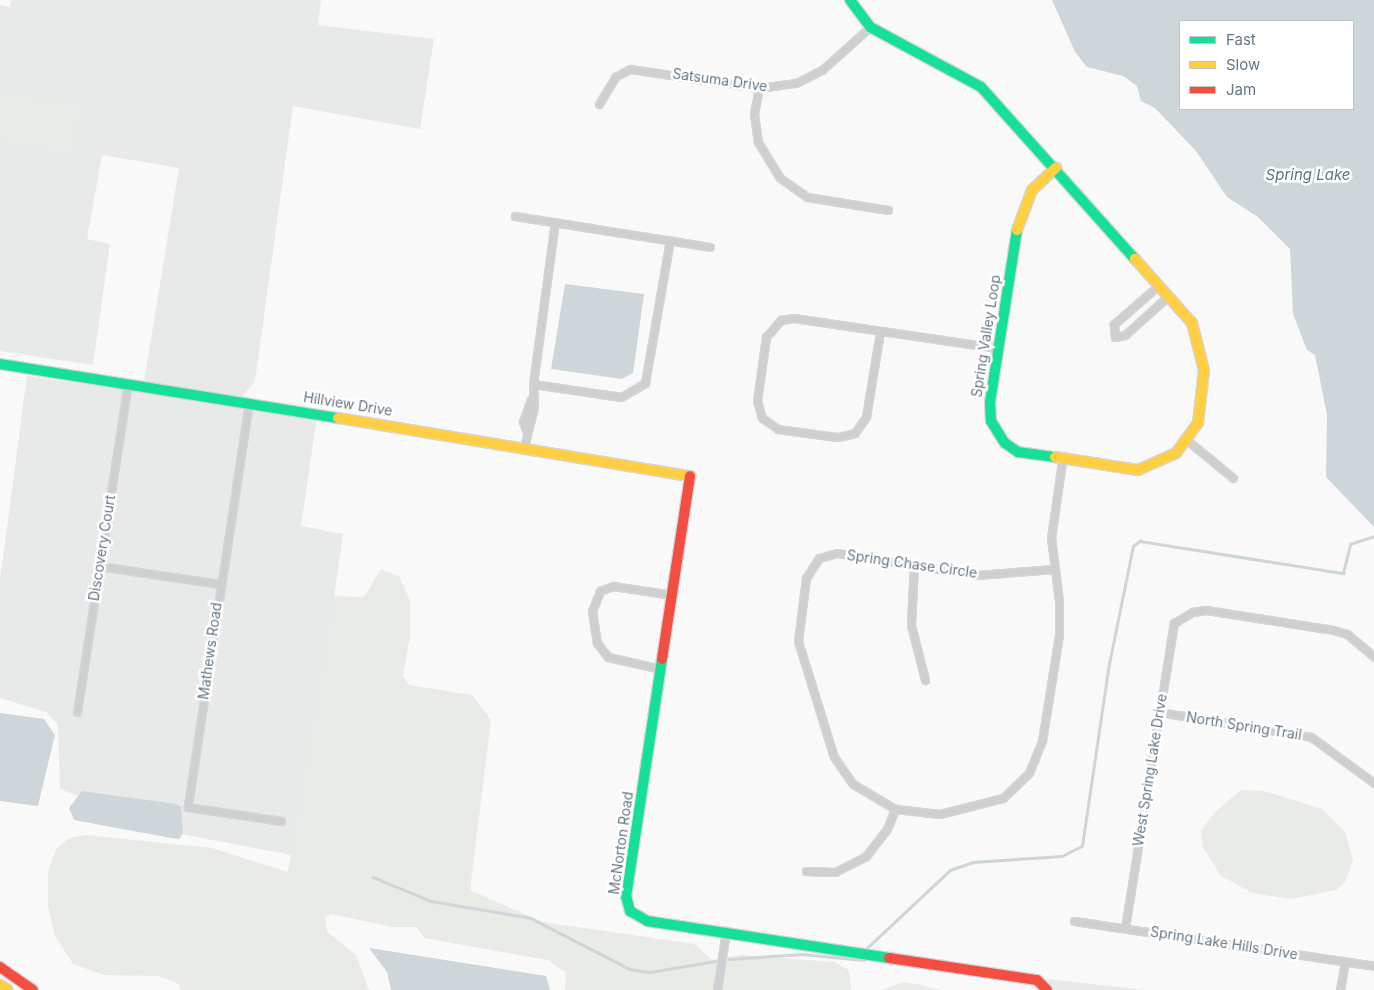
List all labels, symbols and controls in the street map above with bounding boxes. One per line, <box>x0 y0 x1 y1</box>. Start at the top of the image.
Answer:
legend <box>1179 20 1354 110</box>
text: Fast <box>1226 30 1256 49</box>
text: Slow <box>1226 55 1260 74</box>
street label: Satsuma Drive <box>671 65 769 95</box>
text: Jam <box>1226 80 1256 99</box>
water label: Spring Lake <box>1266 166 1350 184</box>
street label: Spring Valley Loop <box>968 274 1004 398</box>
street label: Hillview Drive <box>302 389 394 419</box>
street label: Discovery Court <box>85 494 119 602</box>
street label: Spring Chase Circle <box>846 547 978 581</box>
street label: Mathews Road <box>195 601 225 701</box>
street label: West Spring Lake Drive <box>1130 692 1170 848</box>
street label: North Spring Trail <box>1185 709 1303 743</box>
street label: McNorton Road <box>605 790 637 896</box>
street label: Spring Lake Hills Drive <box>1149 923 1299 963</box>

